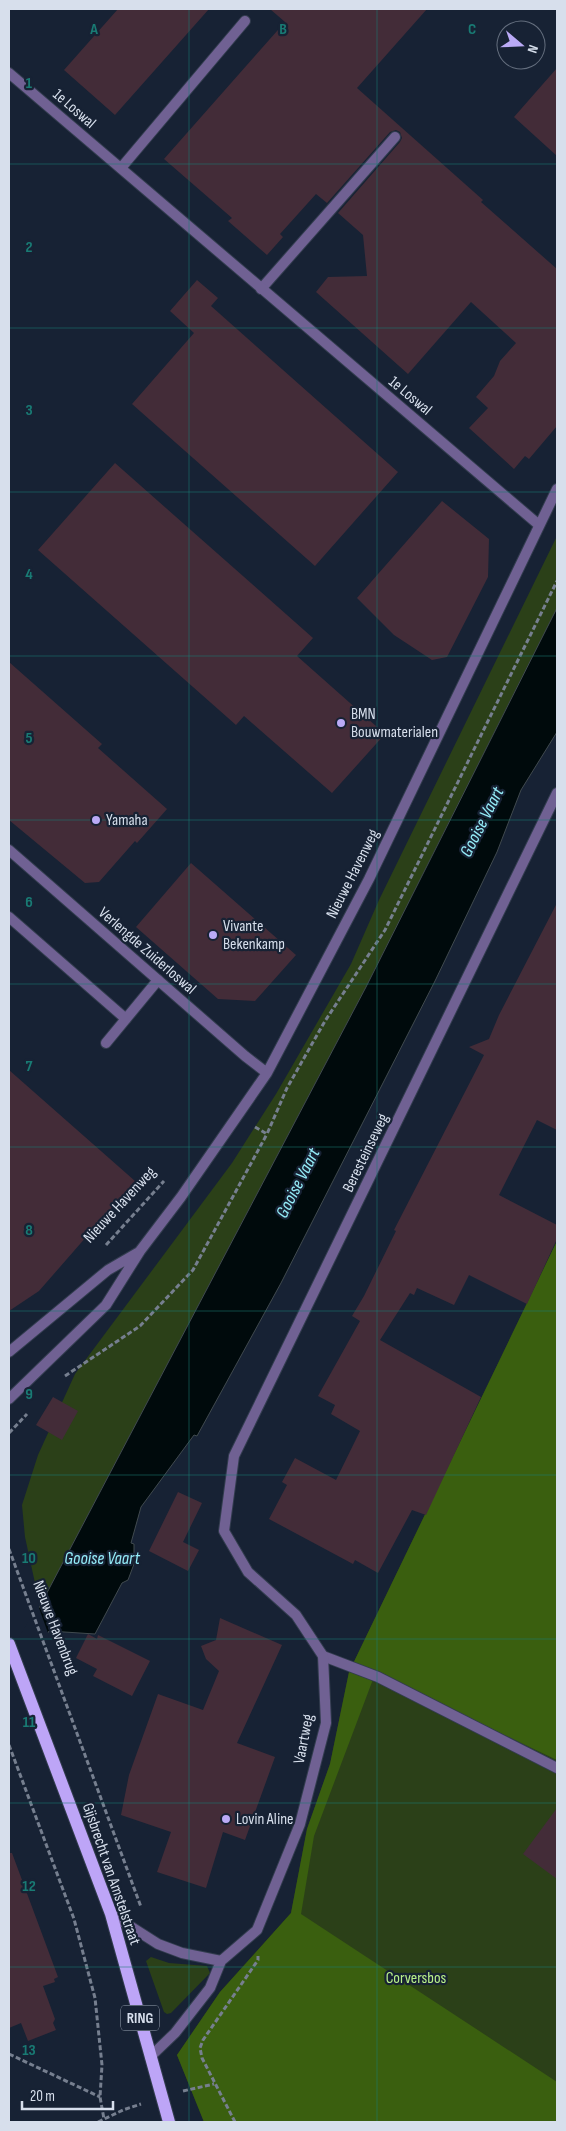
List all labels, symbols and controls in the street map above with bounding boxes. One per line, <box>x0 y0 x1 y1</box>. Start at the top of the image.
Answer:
text: A <box>89 20 98 39</box>
text: B <box>279 20 287 39</box>
text: C <box>468 20 476 39</box>
north arrow <box>496 20 546 70</box>
text: N <box>524 43 542 55</box>
text: 1 <box>26 74 33 93</box>
street label: 1e Loswal <box>49 85 99 133</box>
text: 2 <box>25 238 33 257</box>
street label: 1e Loswal <box>385 372 436 420</box>
text: 3 <box>25 401 33 420</box>
text: 4 <box>25 565 33 584</box>
place label: BMN Bouwmaterialen <box>351 705 438 742</box>
marker: BMN Bouwmaterialen <box>335 717 347 729</box>
text: 5 <box>25 729 33 748</box>
water label: Gooise Vaart <box>455 783 509 860</box>
place label: Yamaha <box>106 811 148 830</box>
marker: Yamaha <box>90 814 102 826</box>
street label: Nieuwe Havenweg <box>322 826 384 922</box>
text: 6 <box>25 893 33 912</box>
street label: Verlengde Zuiderloswal <box>94 903 200 999</box>
place label: Vivante Bekenkamp <box>223 917 285 954</box>
marker: Vivante Bekenkamp <box>207 929 219 941</box>
text: 7 <box>26 1057 33 1076</box>
street label: Beresteinseweg <box>339 1111 393 1195</box>
water label: Gooise Vaart <box>271 1144 325 1221</box>
street label: Nieuwe Havenweg <box>80 1163 160 1247</box>
text: 8 <box>25 1221 33 1240</box>
text: 9 <box>25 1385 33 1404</box>
water label: Gooise Vaart <box>64 1548 140 1569</box>
text: 10 <box>22 1549 36 1568</box>
street label: Nieuwe Havenbrug <box>28 1578 82 1678</box>
street label: Vaartweg <box>290 1712 318 1766</box>
text: 11 <box>23 1713 36 1732</box>
street label: Gijsbrecht van Amstelstraat <box>78 1801 144 1948</box>
place label: Lovin Aline <box>236 1810 293 1829</box>
marker: Lovin Aline <box>220 1813 232 1825</box>
text: 12 <box>22 1877 36 1896</box>
park label: Corversbos <box>386 1969 447 1988</box>
road number: RING <box>121 2006 159 2030</box>
text: 13 <box>22 2041 36 2060</box>
scale bar <box>22 2078 114 2110</box>
text: 20 m <box>30 2087 55 2106</box>

